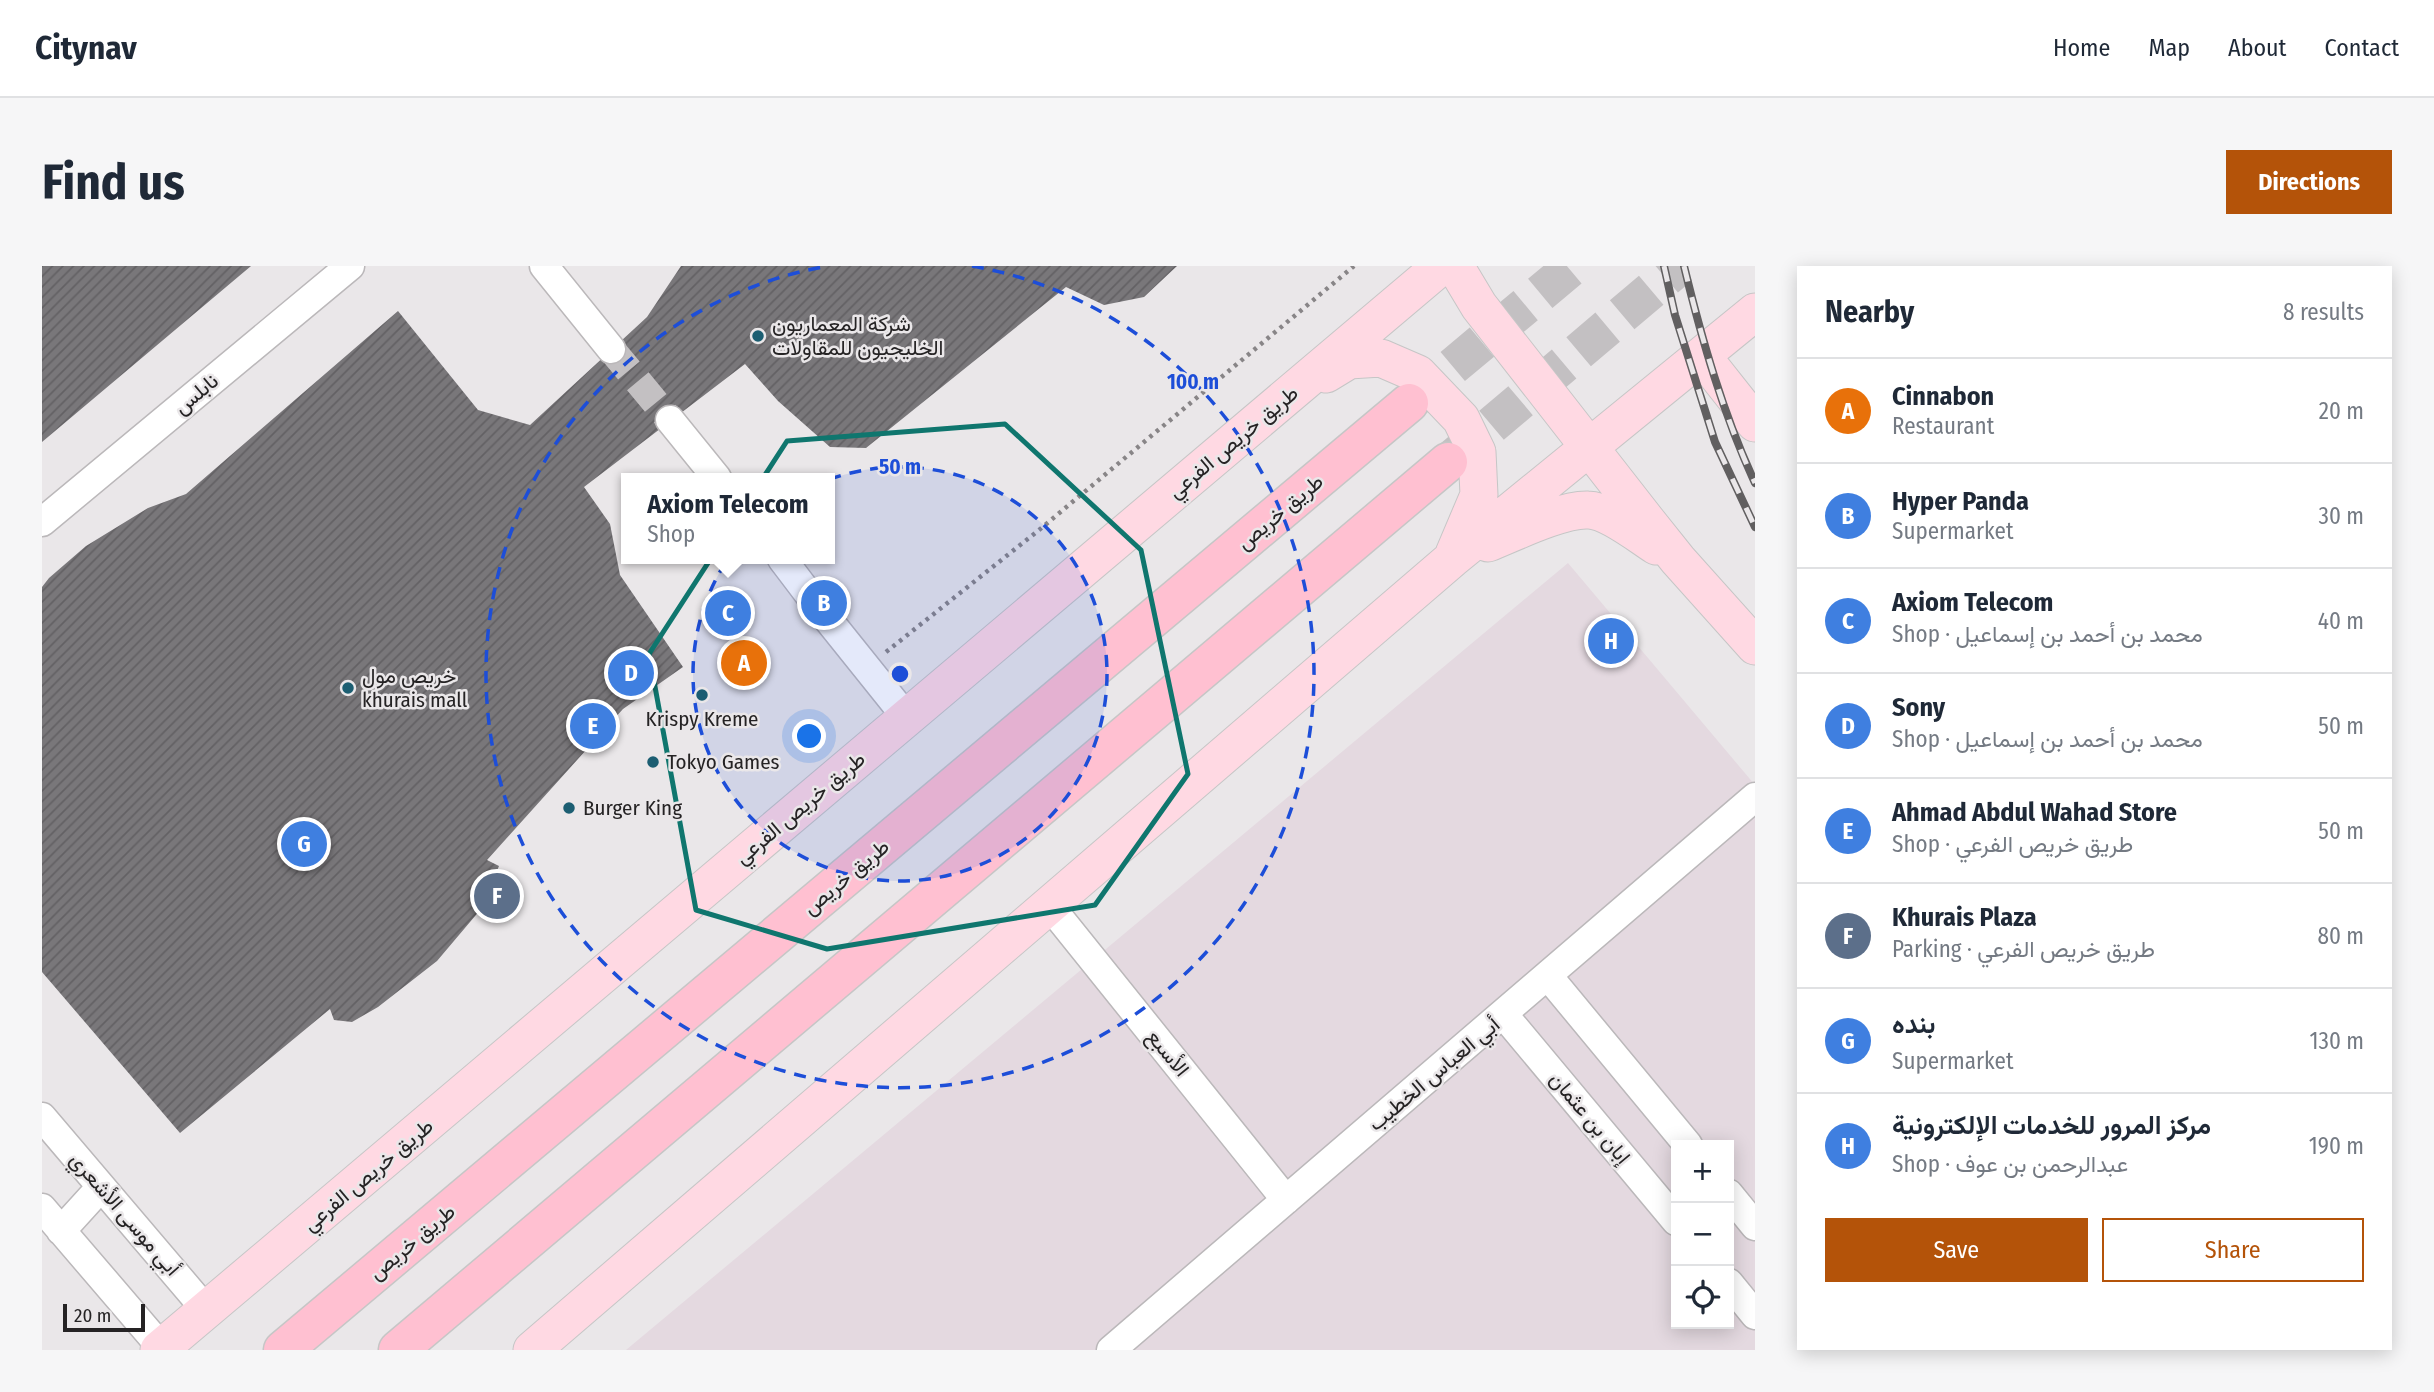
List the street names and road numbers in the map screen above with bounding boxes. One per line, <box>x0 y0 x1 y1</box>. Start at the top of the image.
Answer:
street label: نابلس <box>168 368 224 420</box>
street label: طريق خريص الفرعي <box>1163 380 1306 507</box>
street label: طريق خريص <box>1231 468 1329 556</box>
street label: طريق خريص الفرعي <box>730 746 873 873</box>
street label: طريق خريص <box>797 833 895 921</box>
street label: أبي العباس الخطيب <box>1363 1011 1508 1140</box>
street label: الأسبع <box>1140 1024 1195 1083</box>
street label: إبان بن عثمان <box>1543 1067 1636 1170</box>
street label: طريق خريص الفرعي <box>298 1113 441 1240</box>
street label: أبي موسى الأشعري <box>61 1147 186 1284</box>
street label: طريق خريص <box>363 1198 461 1286</box>

